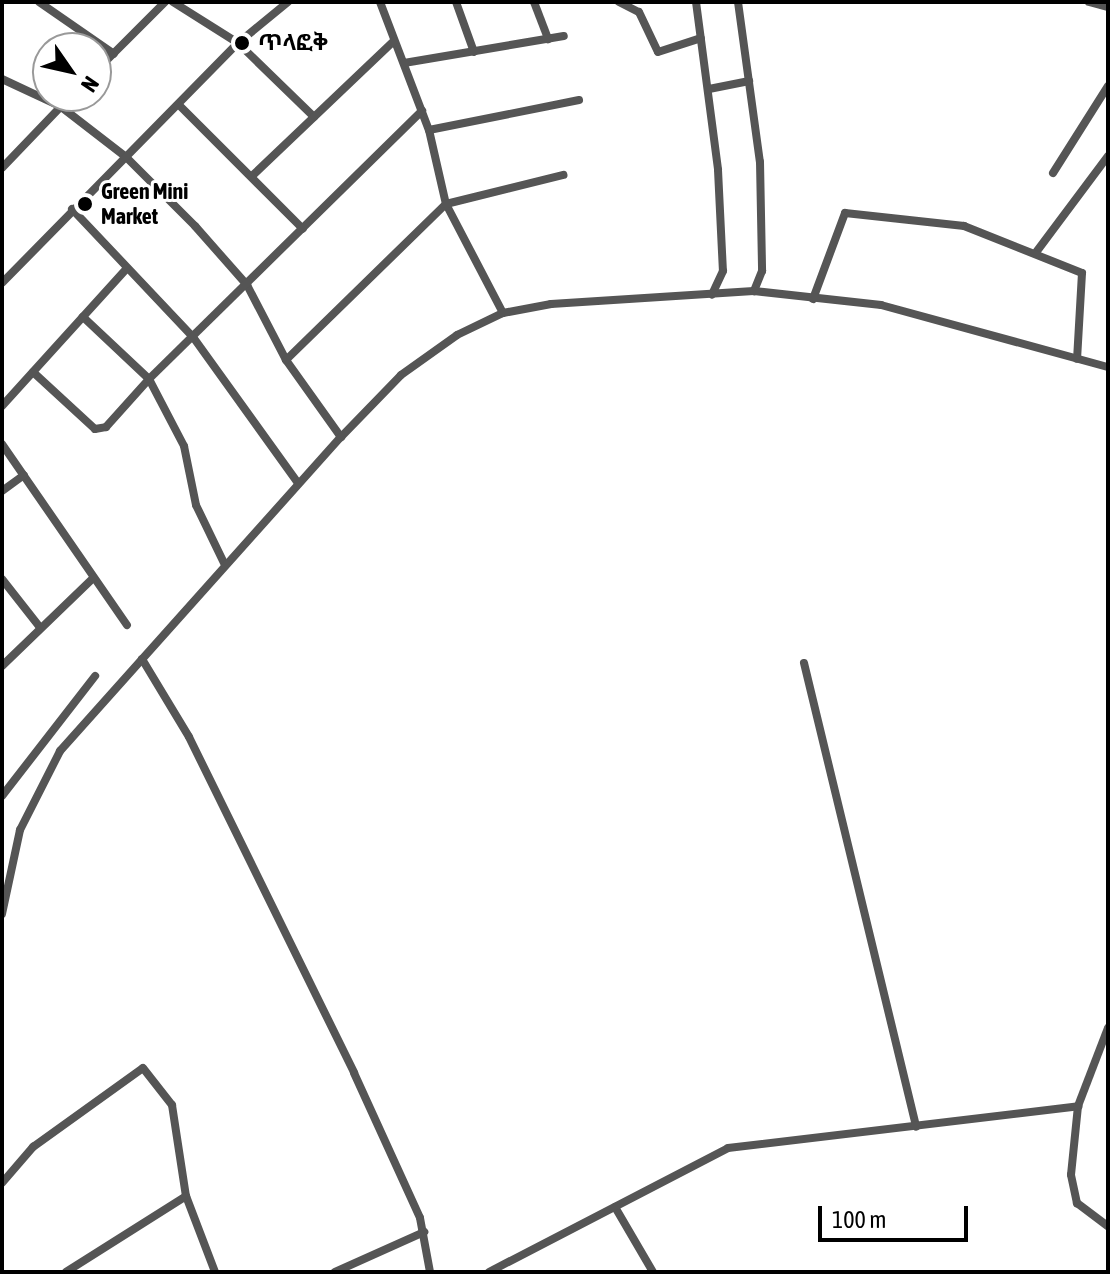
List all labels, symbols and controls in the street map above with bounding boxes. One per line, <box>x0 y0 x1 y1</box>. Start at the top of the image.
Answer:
place label: ጥላፎቅ <box>258 30 328 56</box>
north arrow <box>32 32 112 112</box>
marker: ጥላፎቅ <box>233 34 251 52</box>
text: N <box>76 72 105 97</box>
place label: Green Mini Market <box>101 178 188 230</box>
marker: Green Mini Market <box>76 195 94 213</box>
scale bar <box>822 1190 972 1240</box>
text: 100 m <box>832 1206 886 1233</box>

